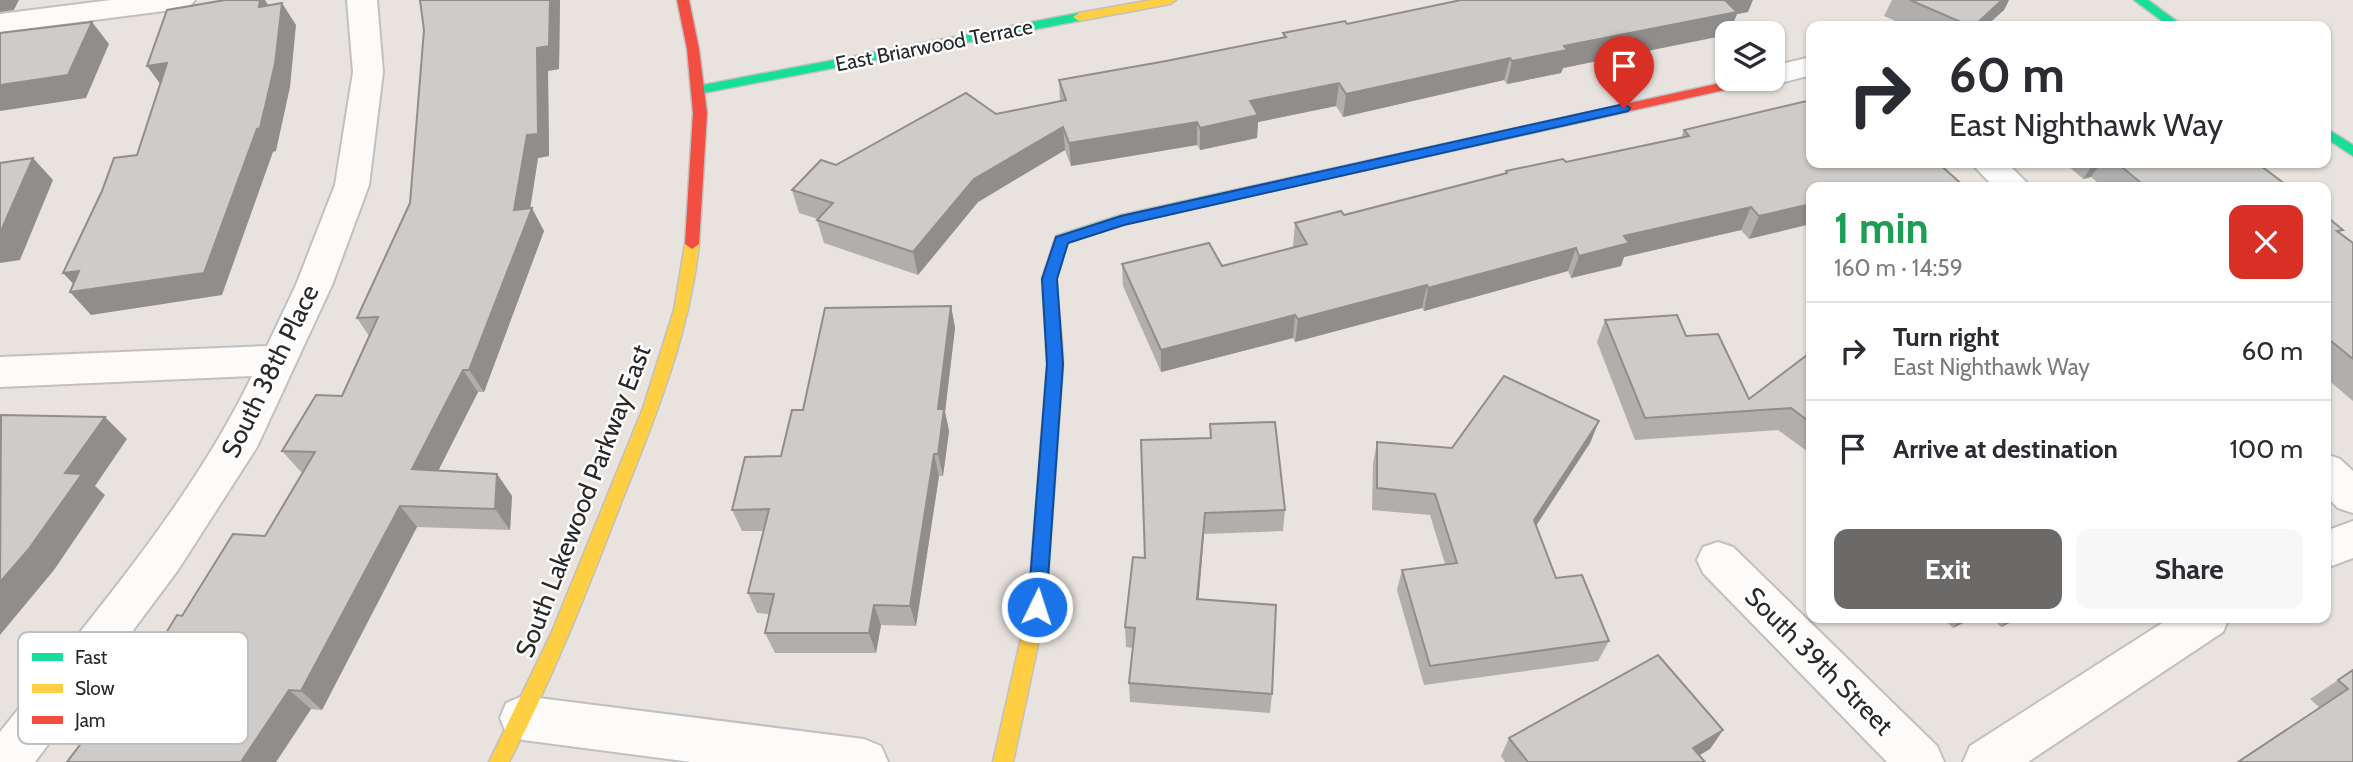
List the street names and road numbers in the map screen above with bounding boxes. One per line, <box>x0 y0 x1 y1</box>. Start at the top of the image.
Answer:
street label: East Briarwood Terrace <box>833 14 1035 76</box>
street label: South 38th Place <box>214 279 326 463</box>
street label: South Lakewood Parkway East <box>509 340 658 662</box>
street label: South 39th Street <box>1738 580 1900 742</box>

